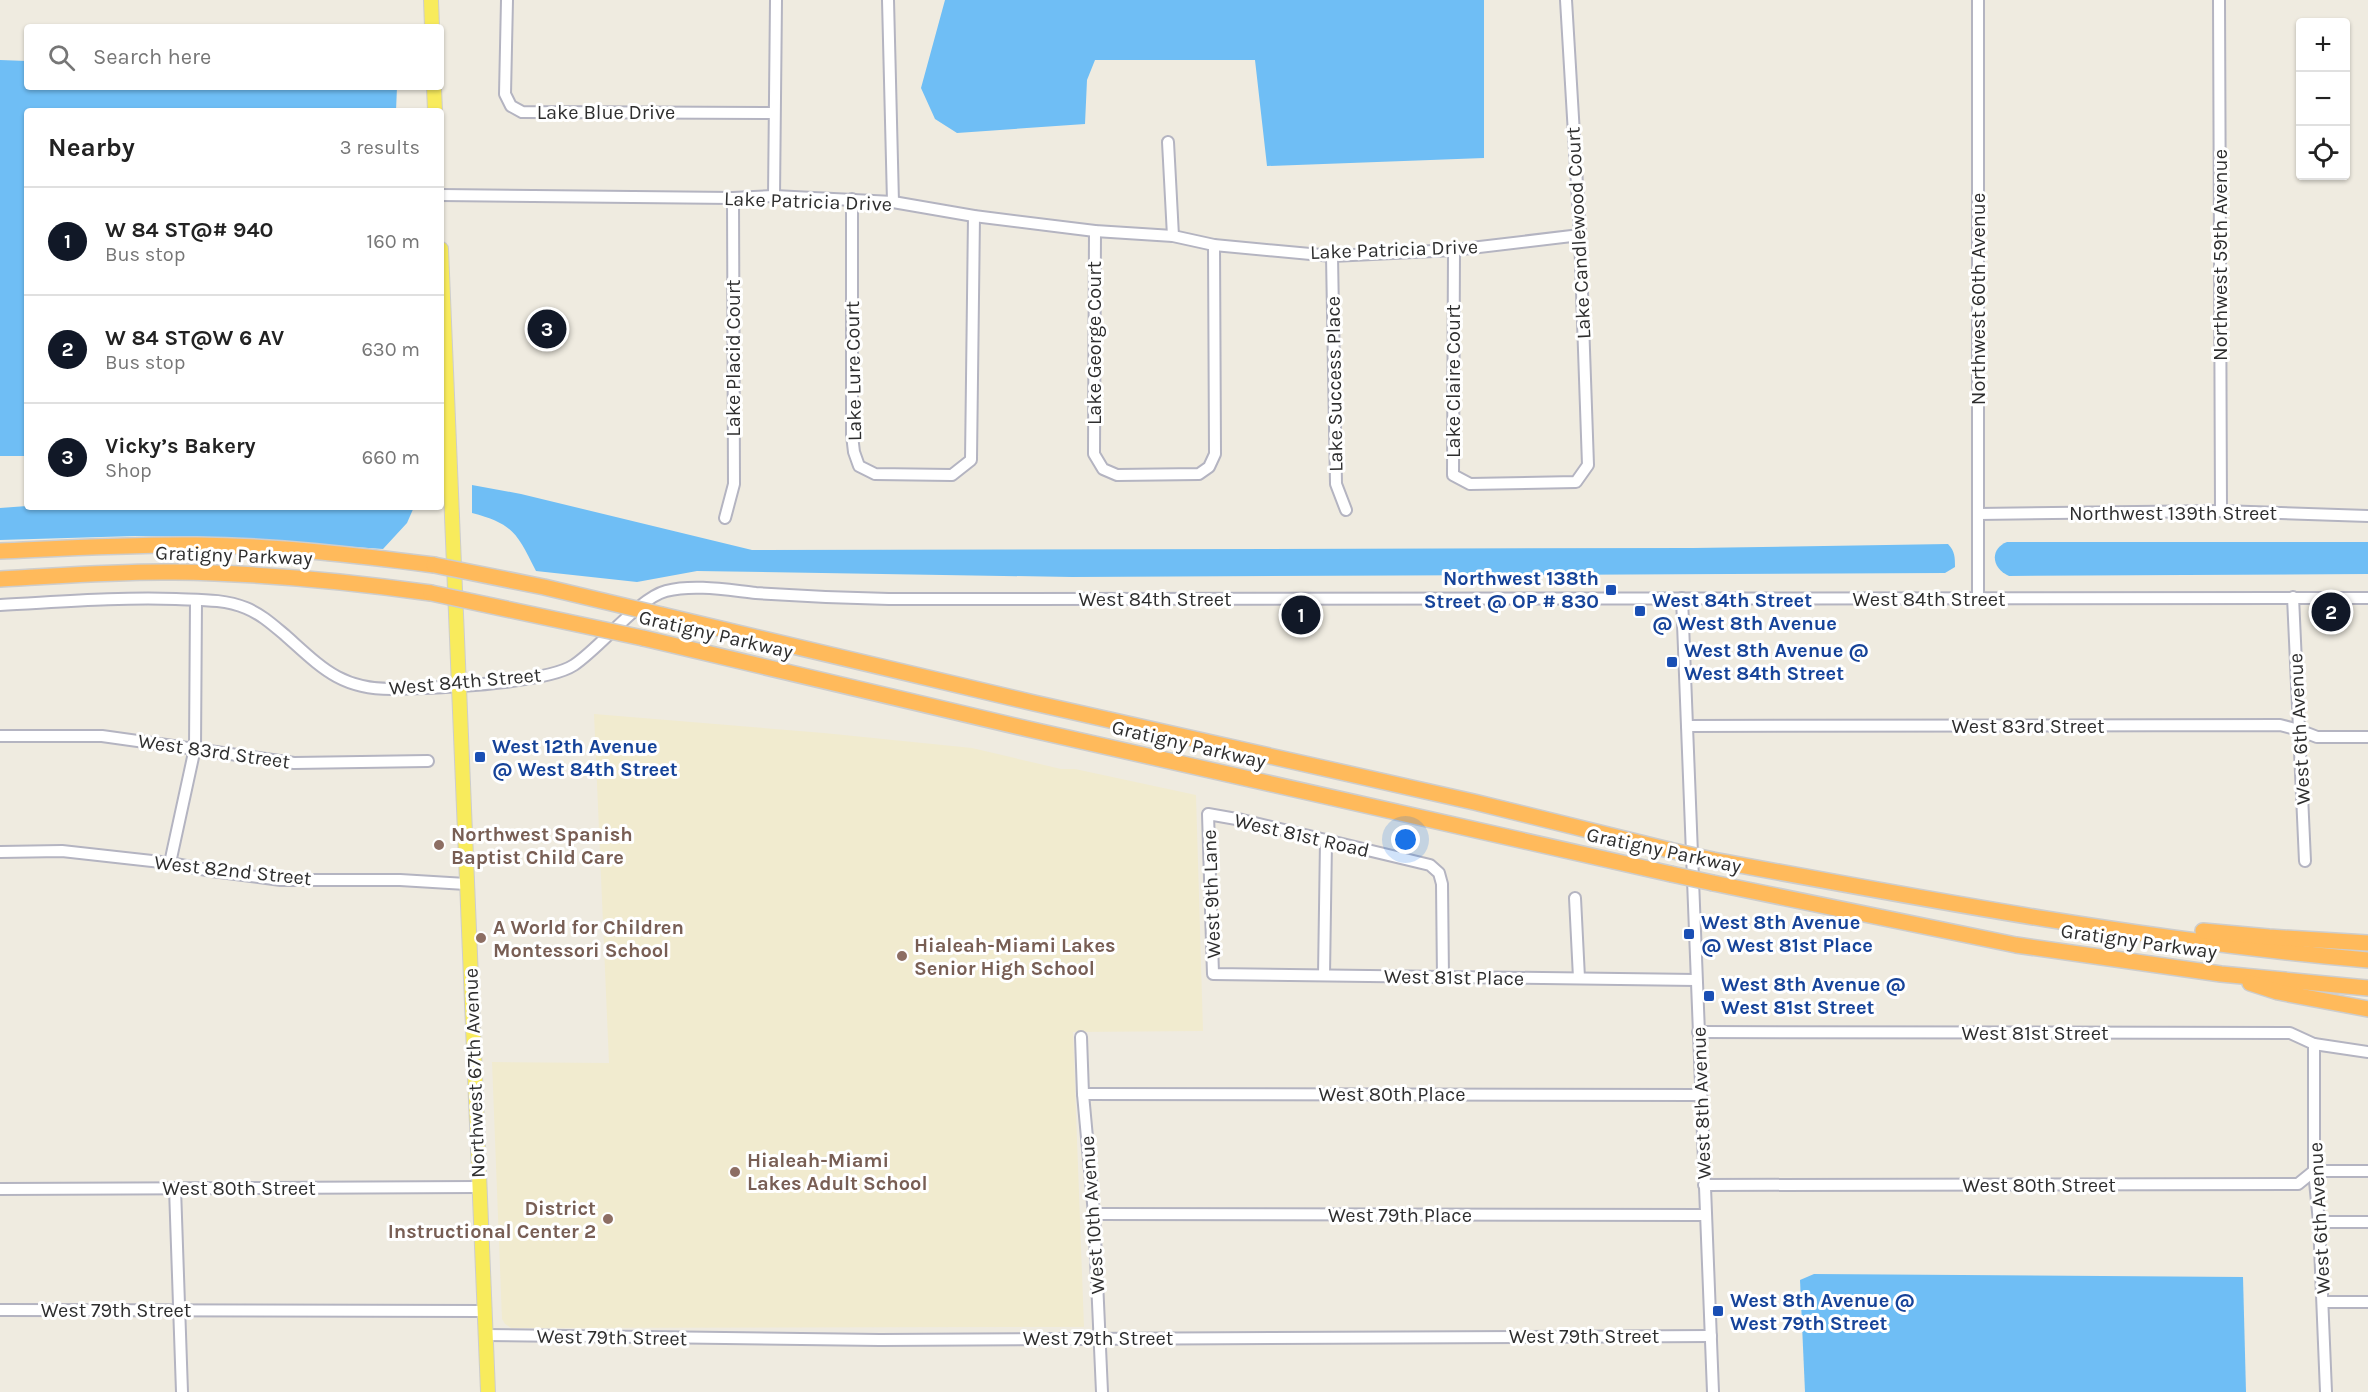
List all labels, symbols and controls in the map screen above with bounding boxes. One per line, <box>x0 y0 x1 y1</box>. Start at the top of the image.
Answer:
map controls <box>2296 18 2350 180</box>
button: + <box>2296 18 2350 72</box>
search box <box>24 24 444 90</box>
icon: search <box>45 41 78 74</box>
text: Search here <box>93 44 211 70</box>
button: − <box>2296 72 2350 126</box>
street label: Lake Blue Drive <box>537 101 675 124</box>
street label: Lake Candlewood Court <box>1561 126 1596 340</box>
button: locate <box>2296 126 2350 180</box>
text: Nearby <box>48 132 135 163</box>
text: 3 results <box>340 136 420 159</box>
street label: Northwest 59th Avenue <box>2209 149 2232 361</box>
street label: Lake Patricia Drive <box>724 187 892 216</box>
street label: Northwest 60th Avenue <box>1967 193 1990 405</box>
text: W 84 ST@# 940 <box>105 217 273 243</box>
text: 1 <box>64 230 71 253</box>
text: 160 m <box>367 230 420 253</box>
street label: Lake Patricia Drive <box>1310 235 1478 264</box>
text: Bus stop <box>105 243 185 266</box>
street label: Lake George Court <box>1083 261 1106 425</box>
street label: Lake Placid Court <box>722 279 745 437</box>
street label: Lake Success Place <box>1321 296 1348 472</box>
street label: Lake Lure Court <box>841 300 866 441</box>
street label: Lake Claire Court <box>1442 304 1465 458</box>
pin: 3 <box>528 306 566 352</box>
text: W 84 ST@W 6 AV <box>105 325 284 351</box>
text: 2 <box>61 338 74 361</box>
text: 630 m <box>361 338 420 361</box>
text: Bus stop <box>105 351 185 374</box>
text: Vicky’s Bakery <box>105 433 256 459</box>
text: 3 <box>61 446 74 469</box>
text: 660 m <box>362 446 420 469</box>
text: Shop <box>105 459 152 482</box>
street label: Northwest 139th Street <box>2069 502 2278 525</box>
street label: Gratigny Parkway <box>155 541 313 570</box>
place label: Northwest 138th Street @ OP # 830 <box>1424 567 1599 613</box>
marker: Northwest 138th Street @ OP # 830 <box>1604 583 1618 597</box>
street label: West 84th Street <box>1079 588 1232 611</box>
street label: West 84th Street <box>1853 588 2006 611</box>
place label: West 84th Street @ West 8th Avenue <box>1652 589 1837 635</box>
pin: 2 <box>2312 590 2350 634</box>
pin: 1 <box>1282 592 1320 638</box>
marker: West 84th Street @ West 8th Avenue <box>1633 604 1647 618</box>
street label: Gratigny Parkway <box>637 606 795 663</box>
place label: West 8th Avenue @ West 84th Street <box>1684 639 1869 685</box>
street label: West 6th Avenue <box>2284 653 2315 805</box>
marker: West 8th Avenue @ West 84th Street <box>1665 655 1679 669</box>
street label: West 84th Street <box>388 663 543 700</box>
street label: West 83rd Street <box>1951 715 2105 738</box>
street label: Gratigny Parkway <box>1110 716 1268 773</box>
street label: West 83rd Street <box>137 729 292 774</box>
place label: West 12th Avenue @ West 84th Street <box>492 735 678 781</box>
marker: West 12th Avenue @ West 84th Street <box>473 750 487 764</box>
street label: West 81st Road <box>1232 809 1372 862</box>
place label: Northwest Spanish Baptist Child Care <box>451 823 633 869</box>
street label: Gratigny Parkway <box>1585 823 1743 878</box>
your location <box>1391 825 1420 854</box>
street label: West 9th Lane <box>1198 829 1225 959</box>
marker: Northwest Spanish Baptist Child Care <box>432 838 446 852</box>
street label: West 82nd Street <box>153 851 313 890</box>
place label: West 8th Avenue @ West 81st Place <box>1701 911 1873 957</box>
place label: A World for Children Montessori School <box>493 916 684 962</box>
street label: Gratigny Parkway <box>2059 919 2218 964</box>
marker: West 8th Avenue @ West 81st Place <box>1682 927 1696 941</box>
marker: A World for Children Montessori School <box>474 931 488 945</box>
place label: Hialeah-Miami Lakes Senior High School <box>914 934 1116 980</box>
marker: Hialeah-Miami Lakes Senior High School <box>895 949 909 963</box>
street label: West 81st Place <box>1384 965 1524 990</box>
street label: Northwest 67th Avenue <box>459 968 490 1178</box>
place label: West 8th Avenue @ West 81st Street <box>1721 973 1906 1019</box>
marker: West 8th Avenue @ West 81st Street <box>1702 989 1716 1003</box>
street label: West 81st Street <box>1962 1022 2109 1045</box>
street label: West 8th Avenue <box>1687 1026 1716 1180</box>
street label: West 80th Place <box>1318 1083 1466 1106</box>
street label: West 10th Avenue <box>1075 1135 1110 1295</box>
street label: West 6th Avenue <box>2304 1142 2335 1294</box>
place label: Hialeah-Miami Lakes Adult School <box>747 1149 928 1195</box>
marker: Hialeah-Miami Lakes Adult School <box>728 1165 742 1179</box>
street label: West 80th Street <box>1962 1174 2116 1197</box>
street label: West 80th Street <box>162 1177 316 1200</box>
place label: District Instructional Center 2 <box>388 1197 596 1243</box>
street label: West 79th Place <box>1328 1204 1472 1227</box>
marker: District Instructional Center 2 <box>601 1212 615 1226</box>
place label: West 8th Avenue @ West 79th Street <box>1730 1289 1915 1335</box>
street label: West 79th Street <box>41 1299 192 1322</box>
marker: West 8th Avenue @ West 79th Street <box>1711 1304 1725 1318</box>
street label: West 79th Street <box>537 1325 688 1350</box>
street label: West 79th Street <box>1509 1325 1660 1348</box>
street label: West 79th Street <box>1023 1327 1174 1350</box>

